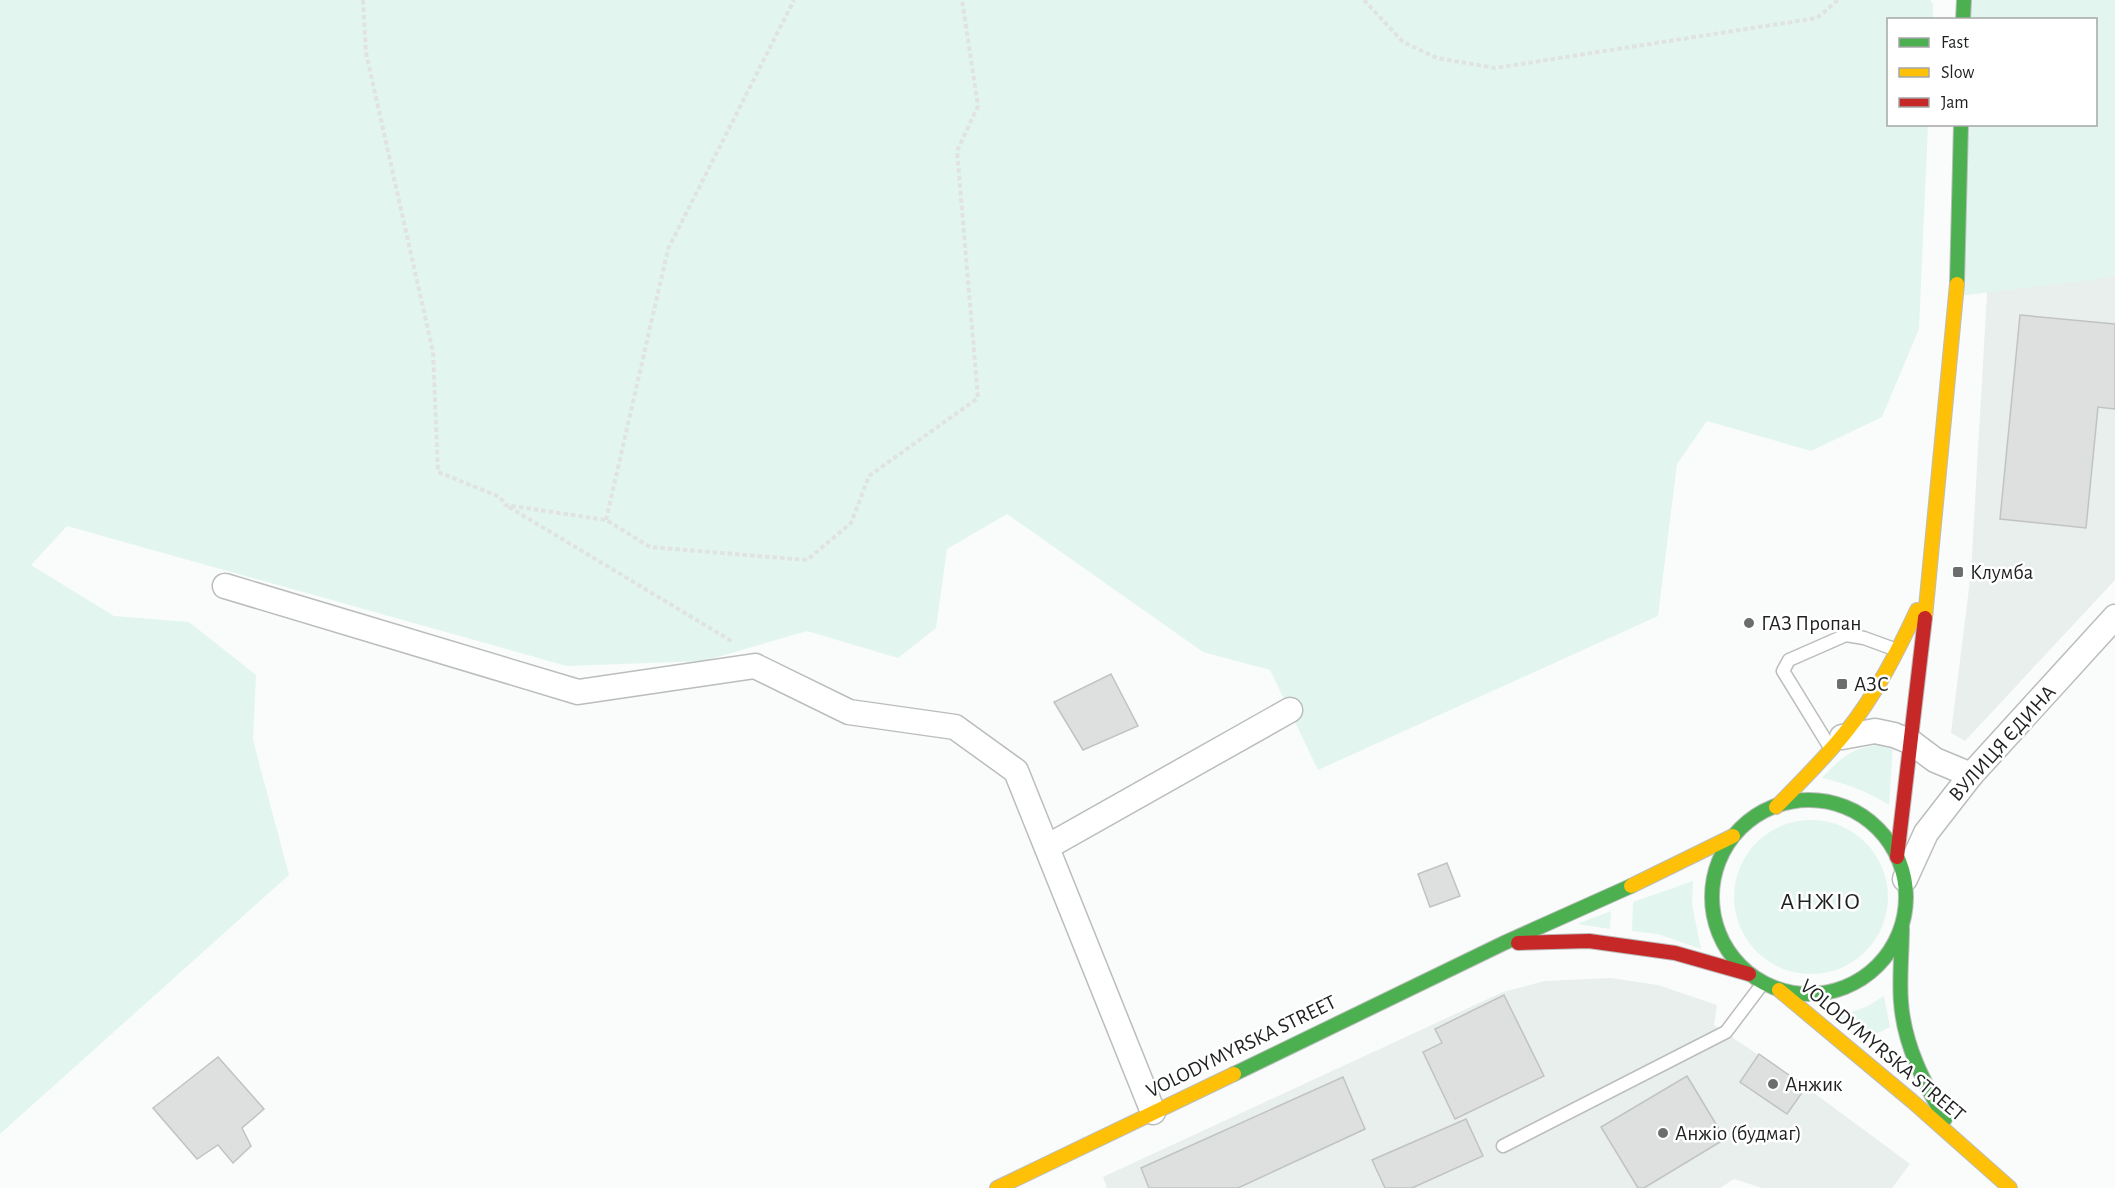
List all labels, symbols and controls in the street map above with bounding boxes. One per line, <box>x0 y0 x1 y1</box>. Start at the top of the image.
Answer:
legend <box>1887 18 2097 126</box>
text: Fast <box>1941 34 1969 52</box>
text: Slow <box>1941 64 1974 82</box>
text: Jam <box>1941 94 1969 112</box>
place label: Клумба <box>1970 562 2034 583</box>
marker: Клумба <box>1951 565 1965 579</box>
place label: ГАЗ Пропан <box>1761 613 1862 634</box>
marker: ГАЗ Пропан <box>1742 616 1756 630</box>
place label: АЗС <box>1854 674 1889 695</box>
marker: АЗС <box>1835 677 1849 691</box>
street label: ВУЛИЦЯ ЄДИНА <box>1945 681 2060 805</box>
district label: АНЖІО <box>1780 890 1862 914</box>
street label: VOLODYMYRSKA STREET <box>1796 975 1969 1125</box>
street label: VOLODYMYRSKA STREET <box>1143 991 1340 1102</box>
place label: Анжик <box>1785 1074 1843 1095</box>
marker: Анжик <box>1766 1077 1780 1091</box>
place label: Анжіо (будмаг) <box>1675 1123 1802 1144</box>
marker: Анжіо (будмаг) <box>1656 1126 1670 1140</box>

